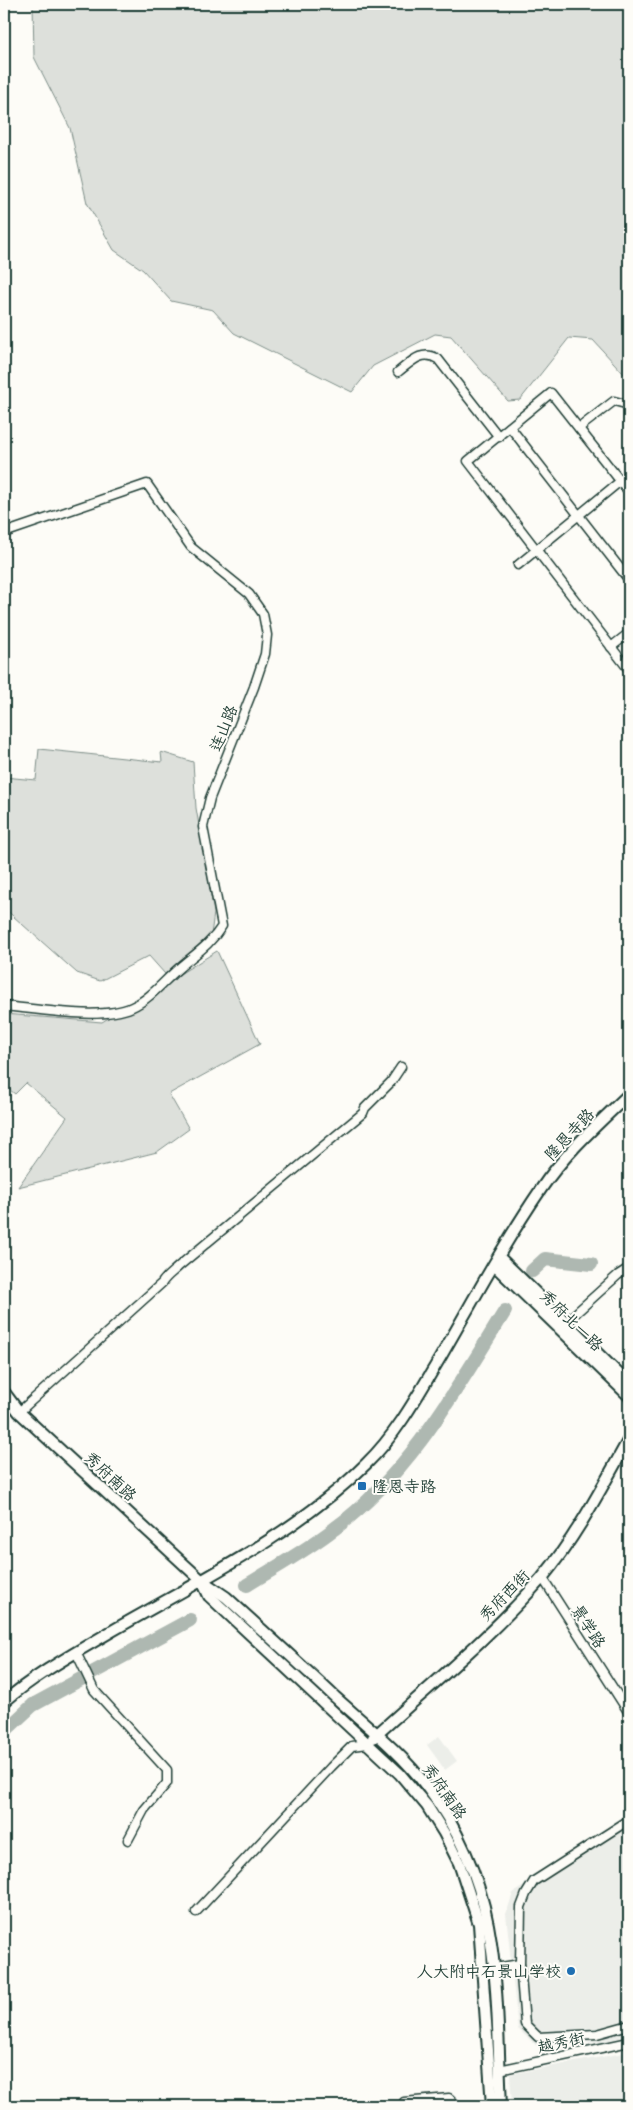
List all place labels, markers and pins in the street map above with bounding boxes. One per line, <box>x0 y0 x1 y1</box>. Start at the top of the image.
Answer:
place label: 隆恩寺路 <box>372 1477 436 1498</box>
marker: 隆恩寺路 <box>356 1480 368 1492</box>
place label: 人大附中石景山学校 <box>417 1962 561 1983</box>
marker: 人大附中石景山学校 <box>565 1965 577 1977</box>

